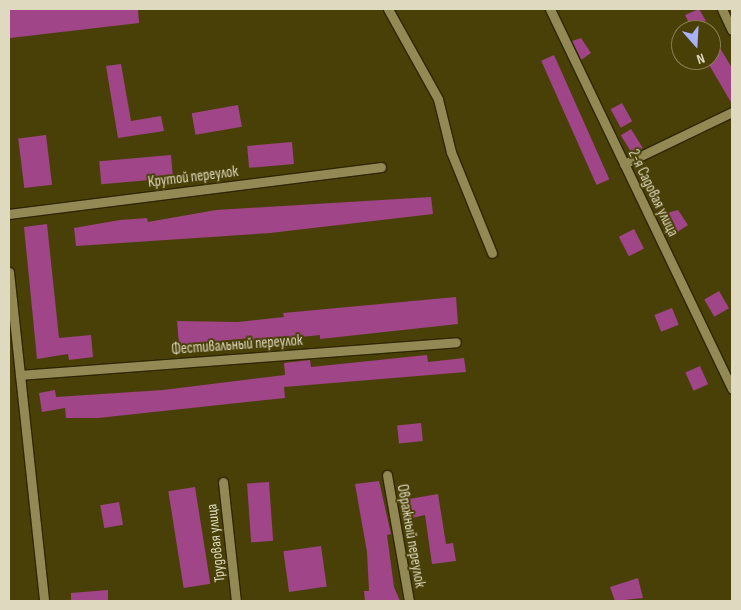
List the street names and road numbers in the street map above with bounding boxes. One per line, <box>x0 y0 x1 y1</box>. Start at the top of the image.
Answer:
street label: 2-я Садовая улица <box>624 146 682 240</box>
street label: Крутой переулок <box>147 163 239 191</box>
street label: Фестивальный переулок <box>171 331 303 359</box>
street label: Овражный переулок <box>393 483 429 589</box>
street label: Трудовая улица <box>203 503 229 583</box>

